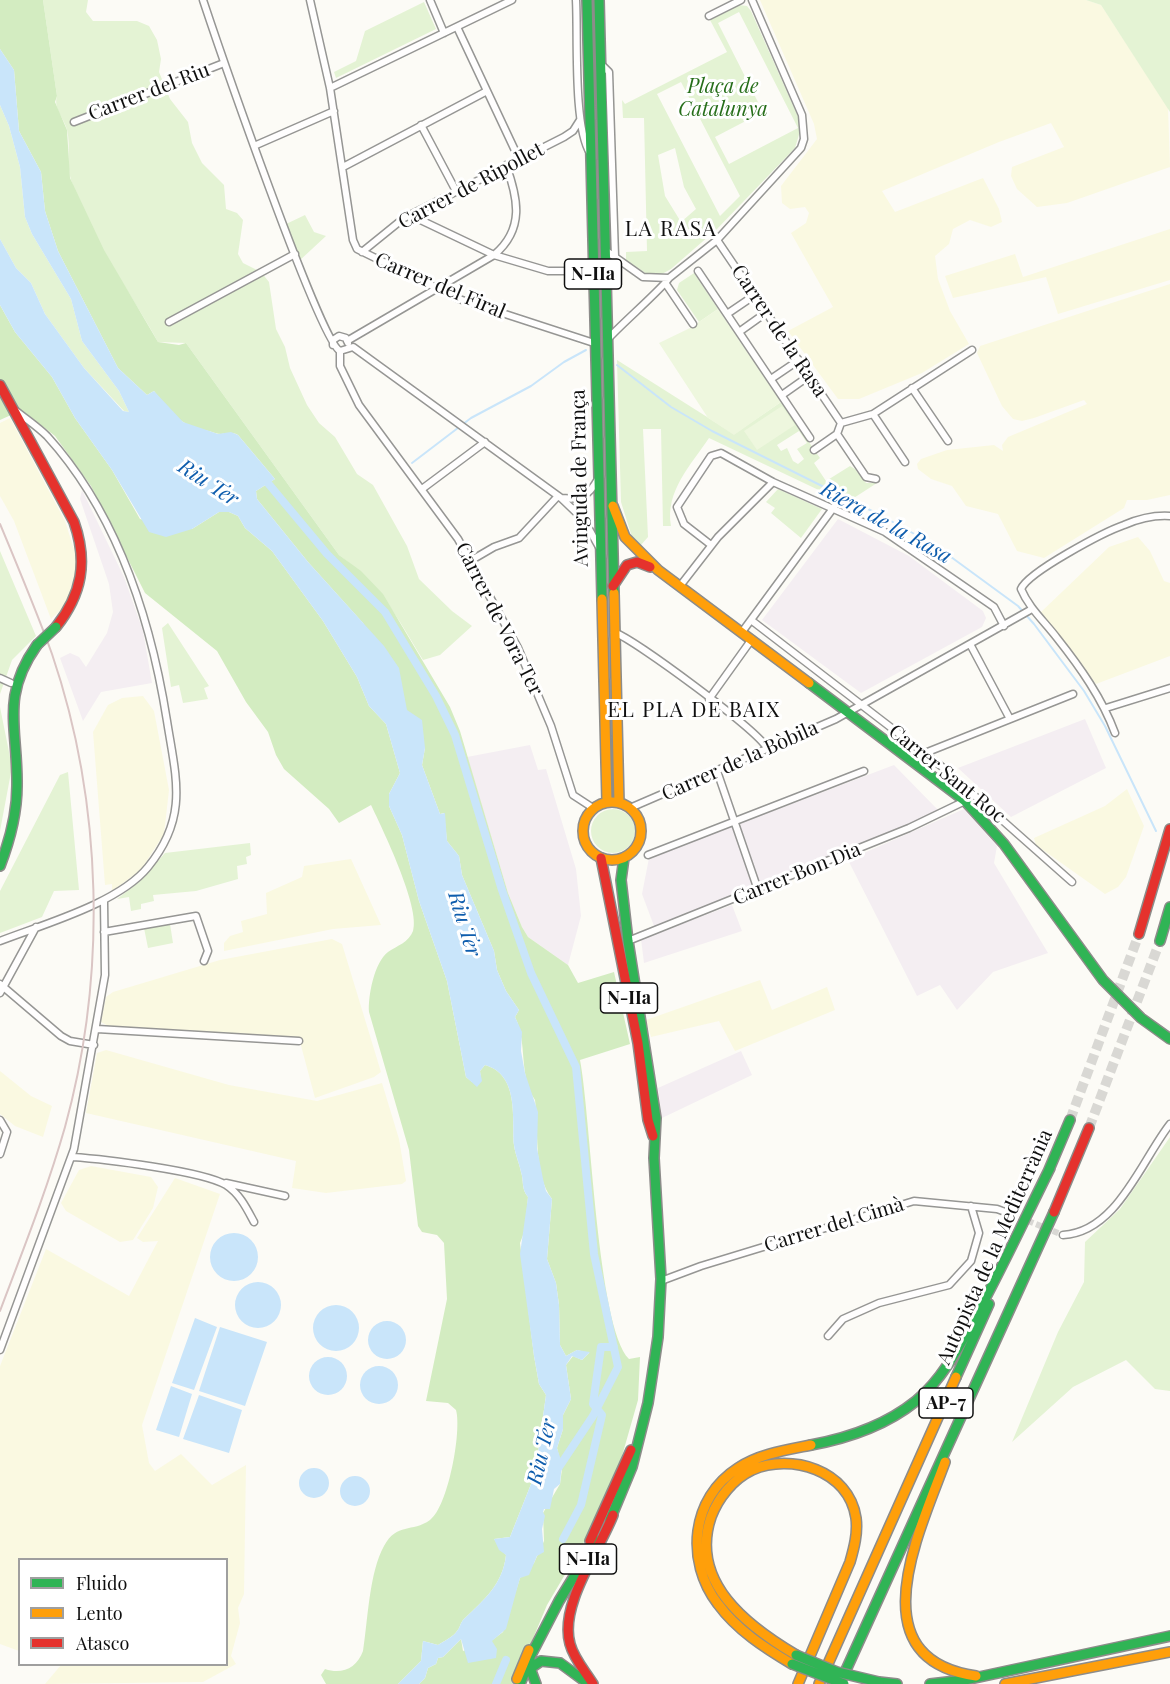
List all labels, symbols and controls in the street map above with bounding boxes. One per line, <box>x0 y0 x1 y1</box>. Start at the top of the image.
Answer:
street label: Carrer del Riu <box>85 58 213 126</box>
park label: Plaça de Catalunya <box>678 75 768 122</box>
street label: Carrer de Ripollet <box>394 137 548 235</box>
district label: LA RASA <box>625 216 717 242</box>
street label: Carrer del Firal <box>371 248 509 324</box>
road number: N-IIa <box>564 259 622 289</box>
street label: Carrer de la Rasa <box>726 260 832 402</box>
street label: Avinguda de França <box>566 389 594 567</box>
water label: Riu Ter <box>173 454 243 512</box>
water label: Riera de la Rasa <box>816 477 956 569</box>
street label: Carrer de Vora Ter <box>450 538 548 700</box>
district label: EL PLA DE BAIX <box>607 697 781 723</box>
street label: Carrer de la Bòbila <box>658 716 822 806</box>
street label: Carrer Sant Roc <box>884 720 1010 828</box>
street label: Carrer Bon Dia <box>730 837 864 911</box>
water label: Riu Ter <box>442 888 486 960</box>
road number: N-IIa <box>600 983 658 1013</box>
street label: Autopista de la Mediterrània <box>932 1126 1058 1368</box>
street label: Carrer del Cimà <box>761 1192 907 1258</box>
road number: AP-7 <box>919 1388 973 1418</box>
water label: Riu Ter <box>522 1417 562 1487</box>
road number: N-IIa <box>560 1544 616 1574</box>
legend <box>18 1558 228 1666</box>
text: Fluido <box>76 1571 127 1595</box>
text: Lento <box>76 1601 123 1625</box>
text: Atasco <box>76 1631 129 1655</box>

